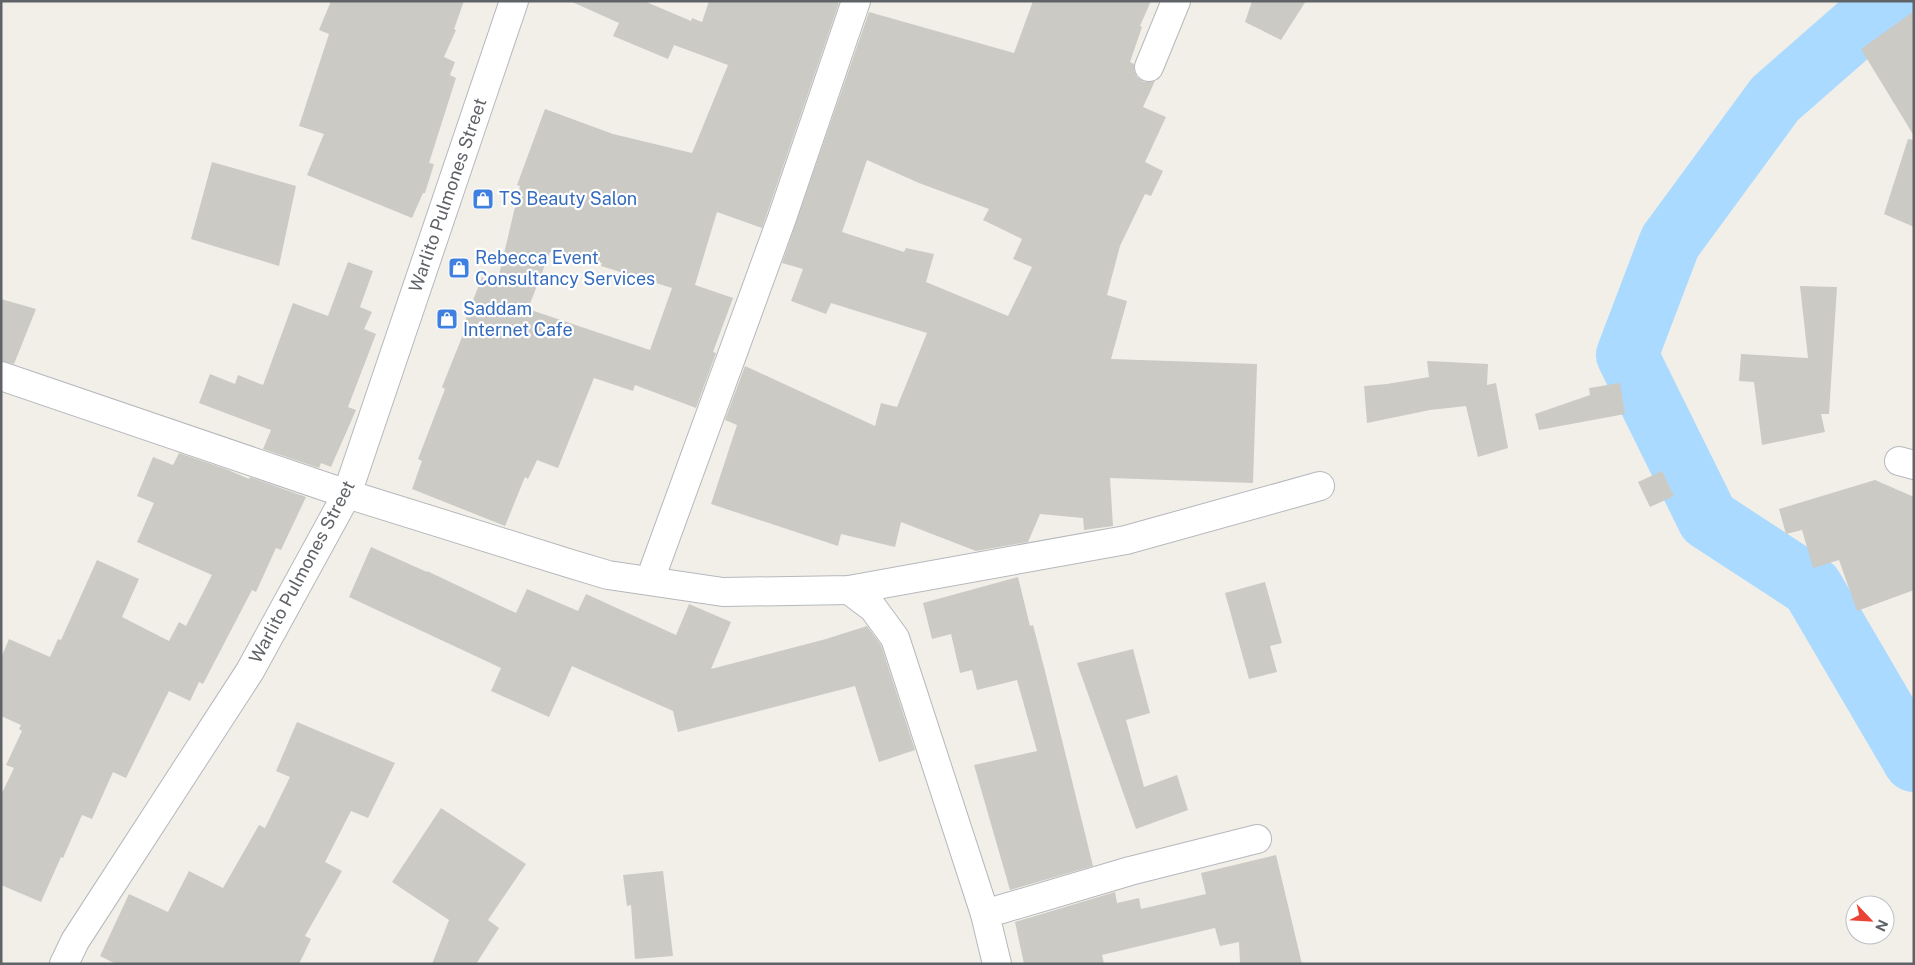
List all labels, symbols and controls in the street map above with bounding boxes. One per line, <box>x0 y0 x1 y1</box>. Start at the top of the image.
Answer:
street label: Warlito Pulmones Street <box>404 95 491 295</box>
shop icon: TS Beauty Salon <box>471 187 495 211</box>
place label: TS Beauty Salon <box>499 188 637 209</box>
place label: Rebecca Event Consultancy Services <box>475 247 655 289</box>
shop icon: Rebecca Event Consultancy Services <box>447 256 471 280</box>
place label: Saddam Internet Cafe <box>463 298 573 340</box>
shop icon: Saddam Internet Cafe <box>435 307 459 331</box>
street label: Warlito Pulmones Street <box>244 477 359 667</box>
north arrow <box>1845 895 1895 945</box>
text: N <box>1872 917 1891 934</box>

